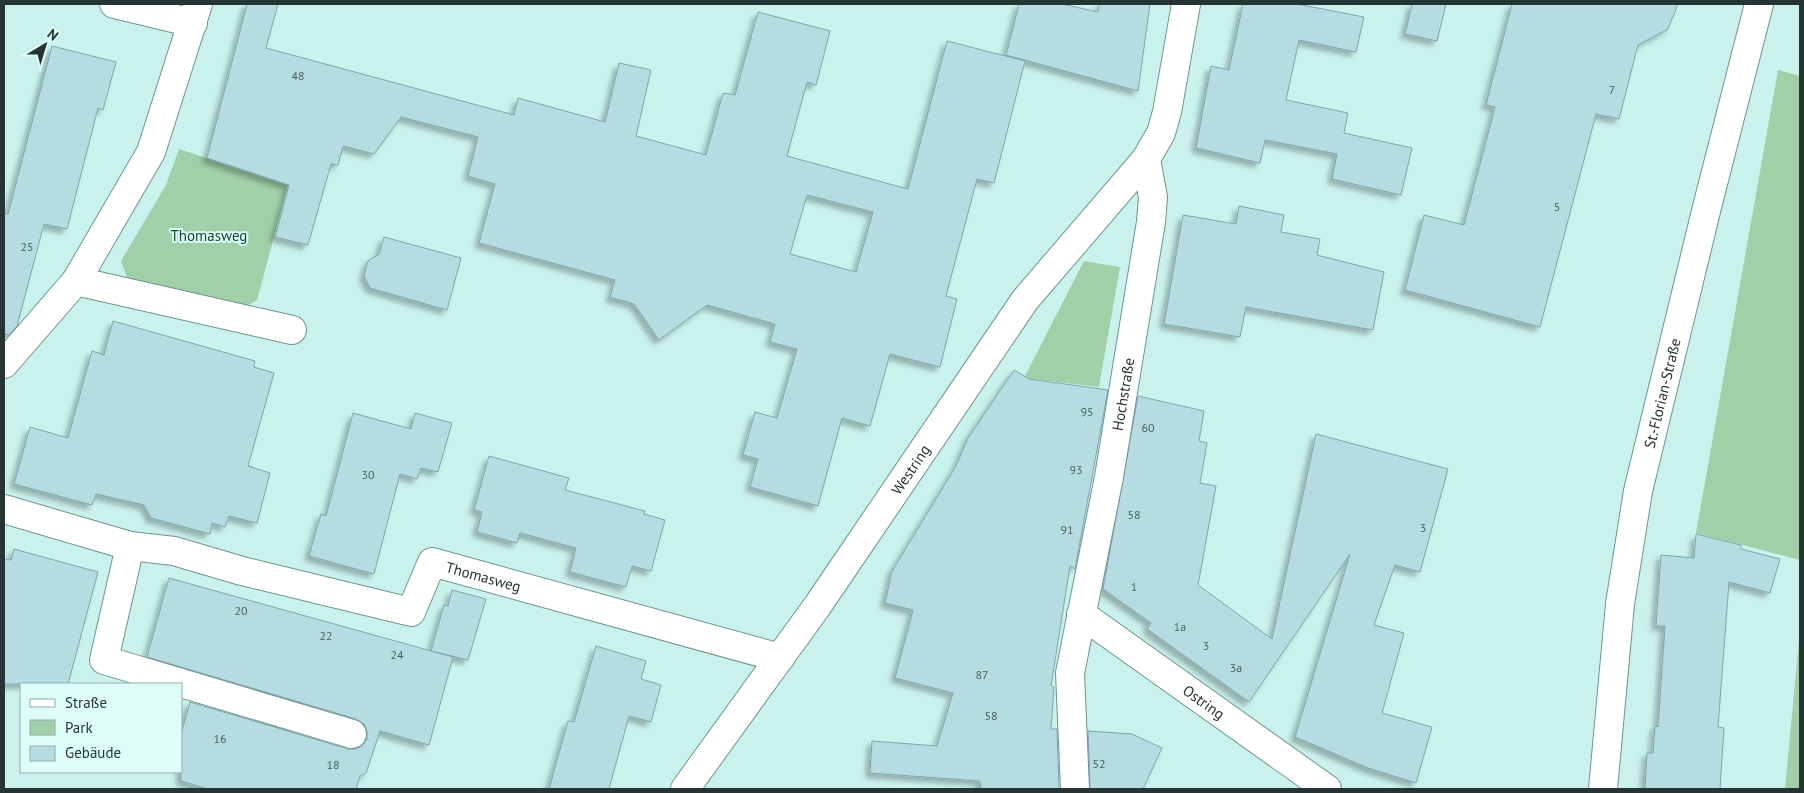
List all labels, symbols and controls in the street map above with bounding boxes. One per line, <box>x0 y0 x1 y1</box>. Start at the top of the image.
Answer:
north arrow <box>20 20 70 70</box>
text: N <box>44 25 62 45</box>
house number: 48 <box>291 68 305 83</box>
house number: 7 <box>1609 82 1615 97</box>
house number: 5 <box>1554 199 1560 214</box>
park label: Thomasweg <box>171 226 247 245</box>
house number: 25 <box>20 239 34 254</box>
street label: St.-Florian-Straße <box>1639 336 1684 450</box>
street label: Hochstraße <box>1107 356 1138 432</box>
house number: 95 <box>1080 404 1094 419</box>
house number: 60 <box>1141 420 1155 435</box>
street label: Westring <box>886 441 934 498</box>
house number: 93 <box>1069 462 1083 477</box>
house number: 30 <box>361 467 375 482</box>
house number: 58 <box>1127 507 1141 522</box>
house number: 3 <box>1420 520 1426 535</box>
house number: 91 <box>1060 522 1074 537</box>
street label: Thomasweg <box>444 557 523 596</box>
house number: 1 <box>1131 579 1137 594</box>
house number: 20 <box>234 603 248 618</box>
house number: 1a <box>1174 619 1186 634</box>
house number: 22 <box>319 628 333 643</box>
house number: 3 <box>1203 638 1209 653</box>
house number: 24 <box>390 647 404 662</box>
house number: 3a <box>1230 660 1242 675</box>
house number: 87 <box>975 667 989 682</box>
street label: Ostring <box>1179 680 1229 723</box>
legend <box>20 683 182 773</box>
text: Straße <box>65 693 107 712</box>
house number: 58 <box>984 708 998 723</box>
text: Park <box>65 718 93 737</box>
house number: 16 <box>213 731 227 746</box>
text: Gebäude <box>65 743 121 762</box>
house number: 52 <box>1092 756 1106 771</box>
house number: 18 <box>326 757 340 772</box>

